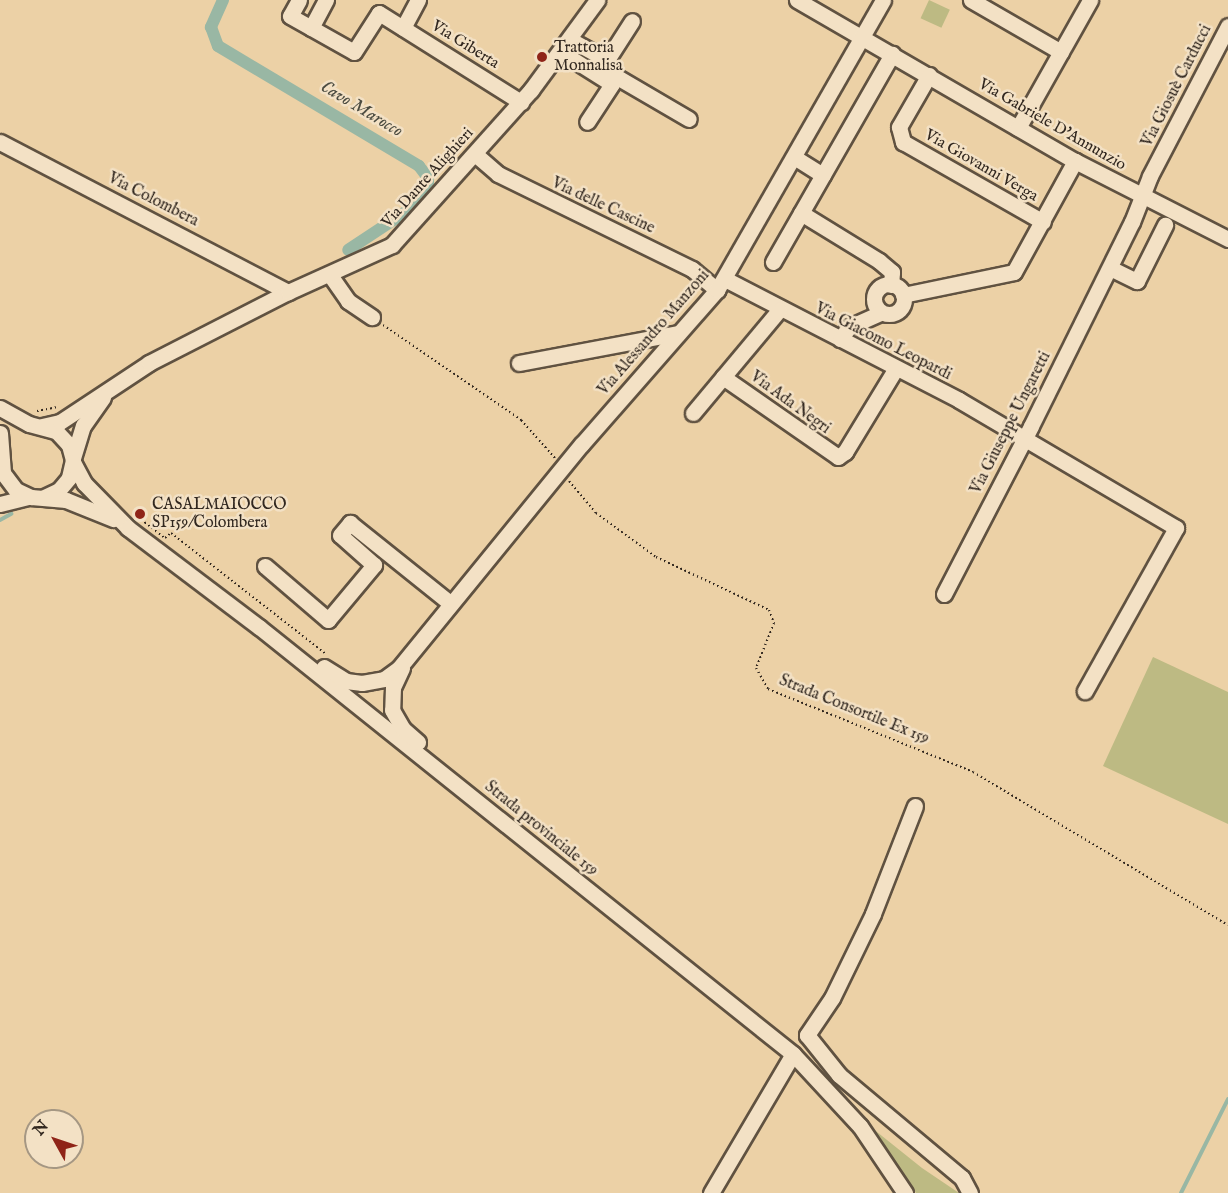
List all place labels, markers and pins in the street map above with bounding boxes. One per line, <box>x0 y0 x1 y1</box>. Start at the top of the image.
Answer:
place label: Trattoria Monnalisa <box>554 38 623 76</box>
marker: Trattoria Monnalisa <box>535 50 549 64</box>
place label: CASALMAIOCCO SP159/Colombera <box>152 495 287 533</box>
marker: CASALMAIOCCO SP159/Colombera <box>133 507 147 521</box>

